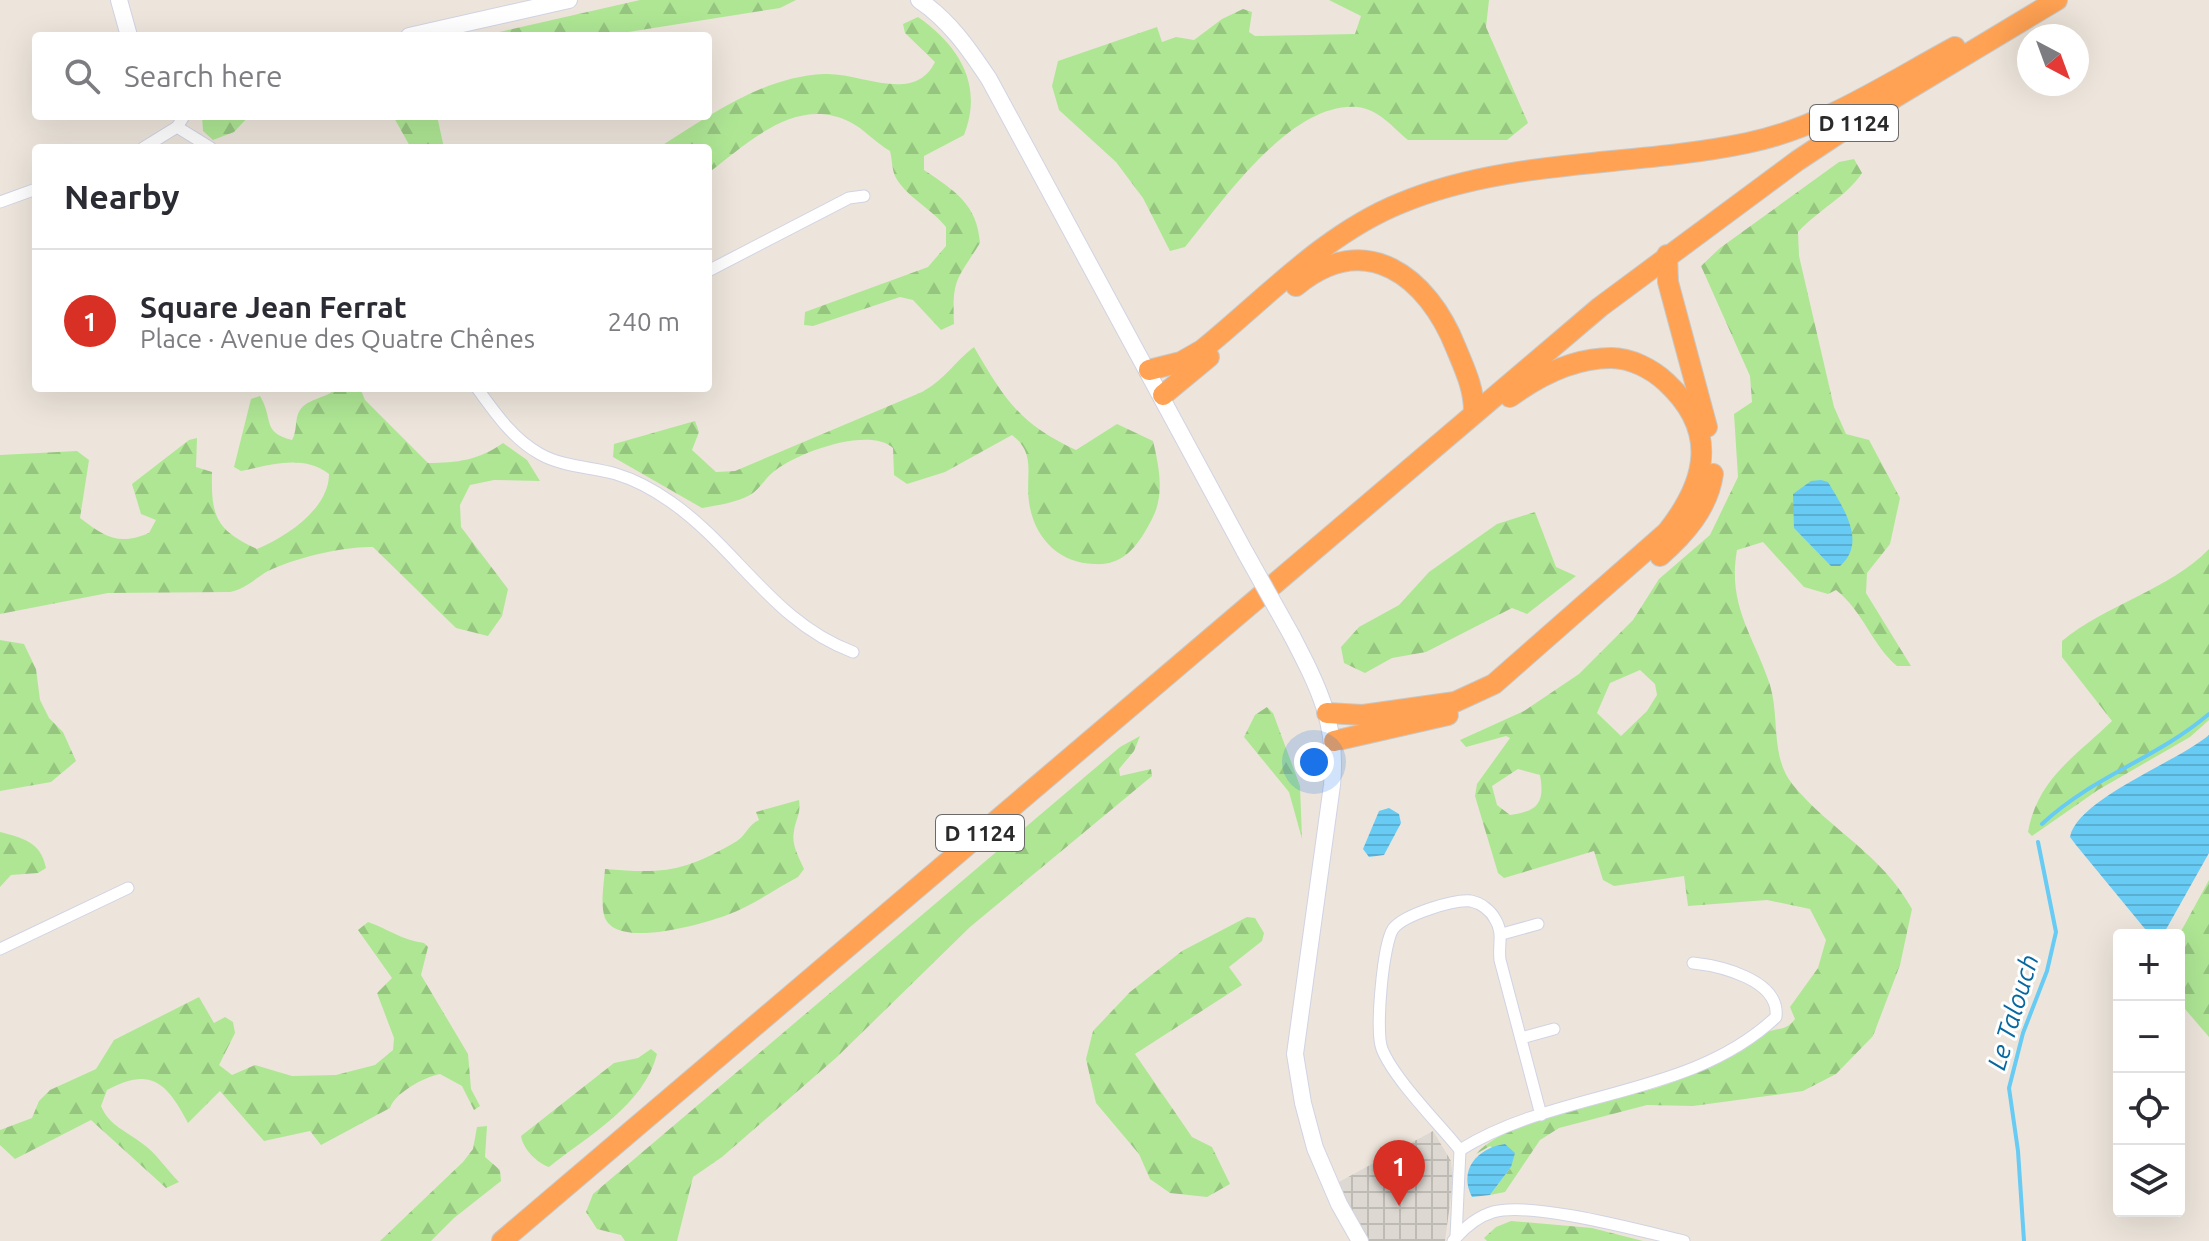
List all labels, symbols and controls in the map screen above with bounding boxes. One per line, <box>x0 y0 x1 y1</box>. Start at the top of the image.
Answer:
north arrow <box>2017 24 2089 96</box>
search box <box>32 32 712 120</box>
icon: search <box>60 54 104 98</box>
text: Search here <box>124 59 283 93</box>
road number: D 1124 <box>1810 105 1898 141</box>
text: Nearby <box>64 177 179 215</box>
text: Square Jean Ferrat <box>140 290 407 324</box>
text: 1 <box>83 307 97 336</box>
text: 240 m <box>608 307 680 336</box>
text: Place · Avenue des Quatre Chênes <box>140 324 535 353</box>
your location <box>1294 742 1334 782</box>
road number: D 1124 <box>936 815 1024 851</box>
map controls <box>2113 929 2185 1217</box>
button: + <box>2113 929 2185 1001</box>
water label: Le Talouch <box>1981 951 2044 1073</box>
button: − <box>2113 1001 2185 1073</box>
button: locate <box>2113 1073 2185 1145</box>
pin: 1 <box>1373 1140 1425 1206</box>
button: layers <box>2113 1145 2185 1217</box>

